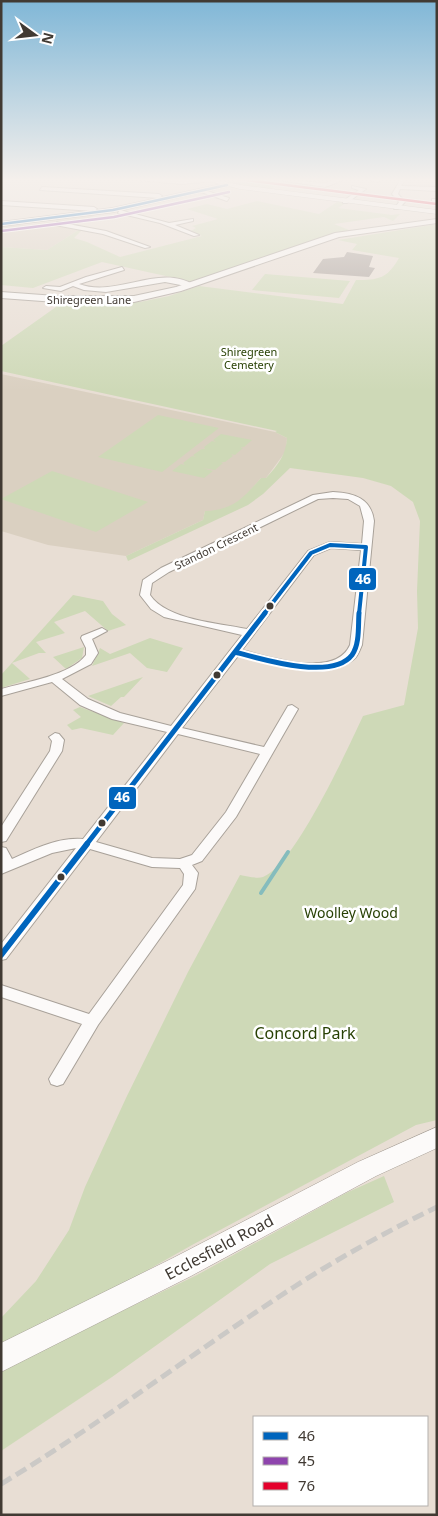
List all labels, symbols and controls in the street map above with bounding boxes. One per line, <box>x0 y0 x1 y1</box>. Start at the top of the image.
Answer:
north arrow <box>10 10 60 60</box>
text: N <box>37 31 59 46</box>
street label: Shiregreen Lane <box>47 292 131 307</box>
park label: Shiregreen Cemetery <box>221 344 277 372</box>
street label: Standon Crescent <box>172 519 260 573</box>
line badge: 46 <box>348 567 377 591</box>
text: 46 <box>355 569 371 588</box>
unlabelled marker <box>265 601 275 611</box>
unlabelled marker <box>212 670 222 680</box>
line badge: 46 <box>108 786 137 810</box>
text: 46 <box>114 787 130 806</box>
unlabelled marker <box>97 818 107 828</box>
unlabelled marker <box>56 872 66 882</box>
park label: Woolley Wood <box>304 903 398 922</box>
park label: Concord Park <box>254 1022 356 1044</box>
street label: Ecclesfield Road <box>161 1209 277 1285</box>
legend <box>253 1416 428 1506</box>
text: 46 <box>298 1425 315 1445</box>
text: 45 <box>298 1450 315 1470</box>
text: 76 <box>298 1475 315 1495</box>

